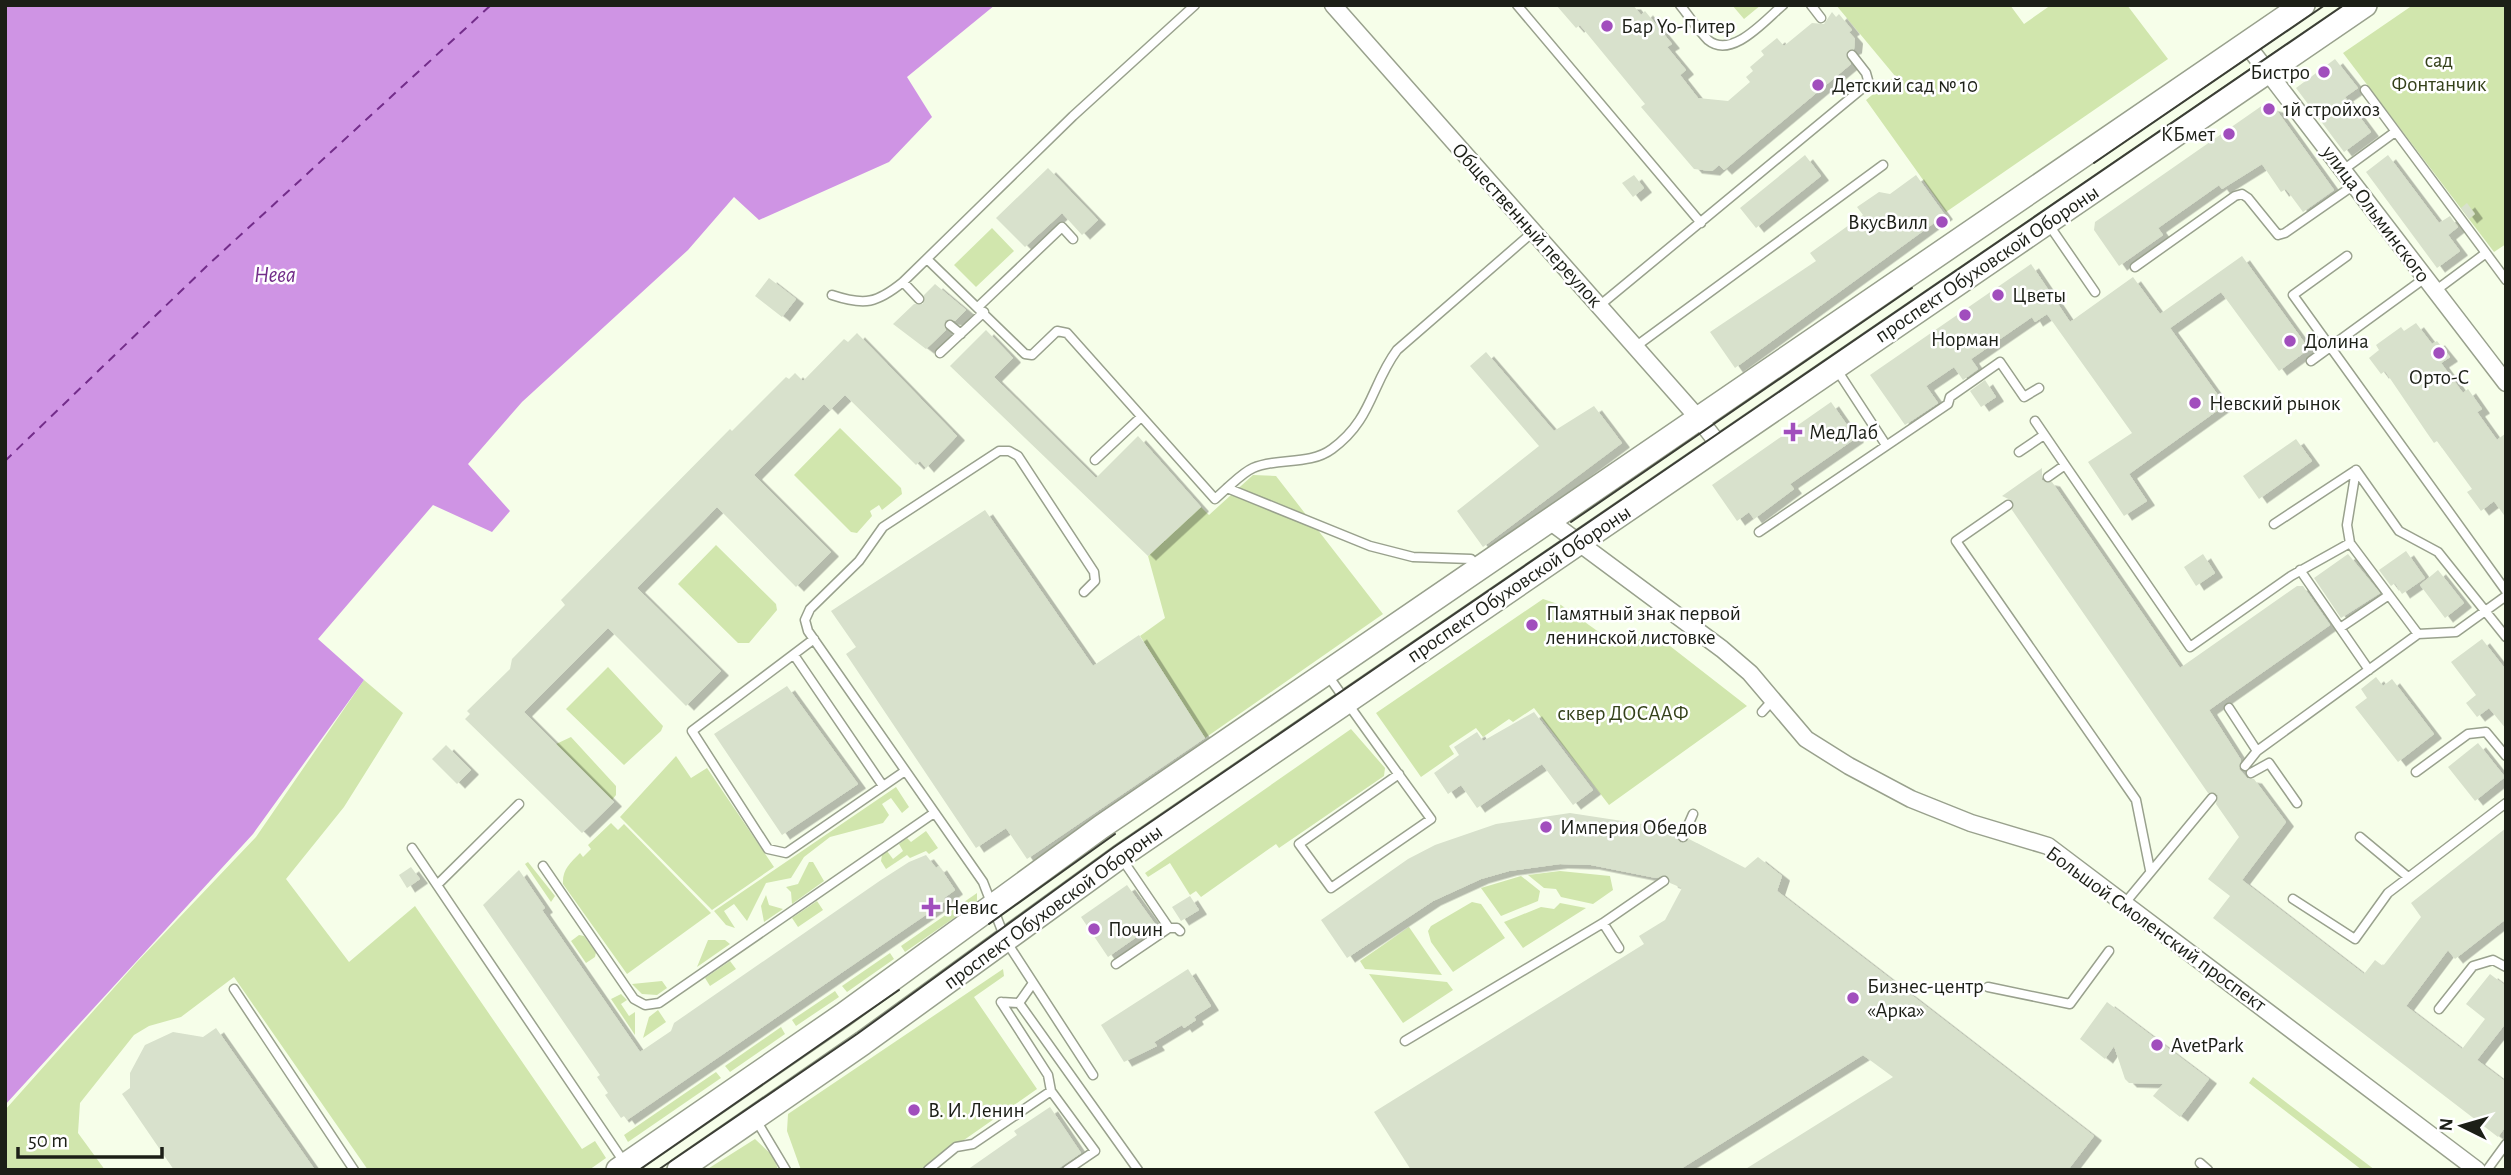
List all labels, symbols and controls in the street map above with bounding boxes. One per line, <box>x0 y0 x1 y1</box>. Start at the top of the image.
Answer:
place label: Бар Yo-Питер <box>1621 16 1735 37</box>
marker: Бар Yo-Питер <box>1599 18 1615 34</box>
park label: сад Фонтанчик <box>2392 50 2487 95</box>
place label: Бистро <box>2250 62 2310 83</box>
marker: Бистро <box>2316 64 2332 80</box>
place label: Детский сад № 10 <box>1832 75 1978 96</box>
marker: Детский сад № 10 <box>1810 77 1826 93</box>
place label: 1й стройхоз <box>2283 99 2380 120</box>
marker: 1й стройхоз <box>2261 101 2277 117</box>
place label: КБмет <box>2161 124 2215 145</box>
marker: КБмет <box>2221 126 2237 142</box>
street label: Общественный переулок <box>1448 139 1606 312</box>
street label: улица Ольминского <box>2317 141 2434 286</box>
street label: проспект Обуховской Обороны <box>1871 181 2103 347</box>
place label: ВкусВилл <box>1848 212 1928 233</box>
marker: ВкусВилл <box>1934 214 1950 230</box>
water label: Нева <box>254 264 296 287</box>
place label: Цветы <box>2012 285 2066 306</box>
marker: Цветы <box>1990 287 2006 303</box>
marker: Норман <box>1957 307 1973 323</box>
place label: Норман <box>1931 329 1999 350</box>
place label: Долина <box>2304 331 2369 352</box>
marker: Долина <box>2282 333 2298 349</box>
marker: Орто-С <box>2431 345 2447 361</box>
place label: Орто-С <box>2409 367 2469 388</box>
place label: Невский рынок <box>2209 393 2341 414</box>
marker: Невский рынок <box>2187 395 2203 411</box>
marker: МедЛаб <box>1783 422 1803 442</box>
place label: МедЛаб <box>1809 422 1878 443</box>
street label: проспект Обуховской Обороны <box>1403 501 1635 667</box>
place label: Памятный знак первой ленинской листовке <box>1546 603 1741 648</box>
marker: Памятный знак первой ленинской листовке <box>1524 617 1540 633</box>
park label: сквер ДОСААФ <box>1557 703 1689 724</box>
place label: Империя Обедов <box>1560 817 1707 838</box>
marker: Империя Обедов <box>1538 819 1554 835</box>
street label: проспект Обуховской Обороны <box>940 821 1166 993</box>
street label: Большой Смоленский проспект <box>2042 842 2270 1016</box>
place label: Невис <box>945 897 998 918</box>
marker: Невис <box>923 899 939 915</box>
place label: Почин <box>1108 919 1163 940</box>
marker: Почин <box>1086 921 1102 937</box>
place label: Бизнес-центр «Арка» <box>1867 976 1984 1021</box>
marker: Бизнес-центр «Арка» <box>1845 990 1861 1006</box>
place label: AvetPark <box>2171 1035 2244 1056</box>
marker: AvetPark <box>2149 1037 2165 1053</box>
north arrow <box>2427 1091 2497 1161</box>
place label: В. И. Ленин <box>928 1100 1025 1121</box>
marker: В. И. Ленин <box>906 1102 922 1118</box>
scale bar <box>18 1116 161 1160</box>
text: N <box>2437 1117 2457 1132</box>
text: 50 m <box>28 1130 68 1151</box>

